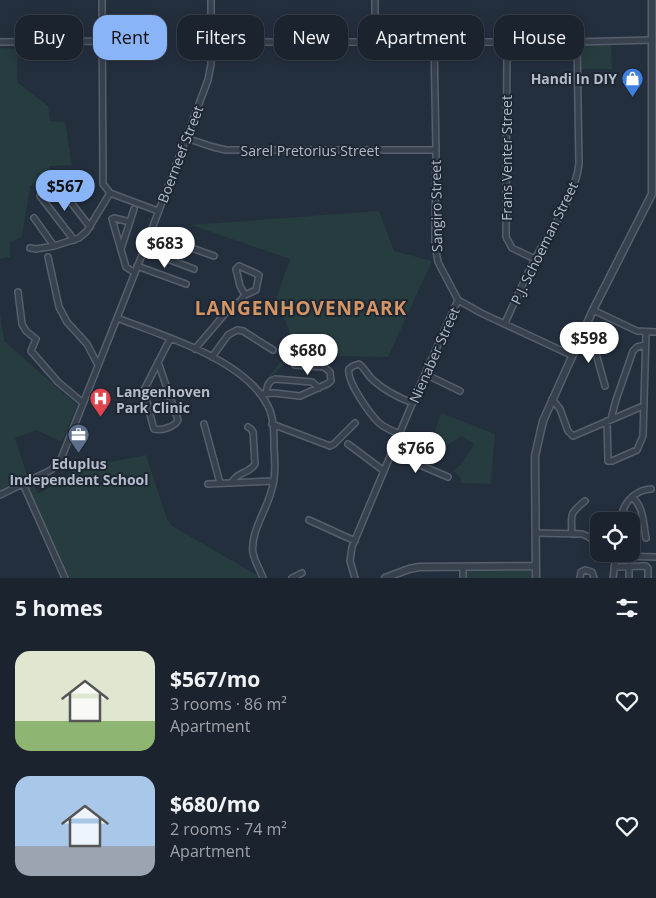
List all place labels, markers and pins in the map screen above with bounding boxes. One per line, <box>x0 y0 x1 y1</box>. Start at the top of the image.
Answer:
shop icon: Handi In DIY <box>621 66 645 97</box>
place label: Handi In DIY <box>531 69 617 88</box>
pin: $567 <box>35 170 95 212</box>
pin: $683 <box>135 226 195 269</box>
pin: $598 <box>559 322 619 364</box>
pin: $680 <box>278 334 338 376</box>
place label: Langenhoven Park Clinic <box>116 382 210 417</box>
hospital icon: Langenhoven Park Clinic <box>88 387 112 418</box>
office icon: Eduplus Independent School <box>67 423 91 454</box>
pin: $766 <box>386 432 446 474</box>
place label: Eduplus Independent School <box>9 454 149 489</box>

